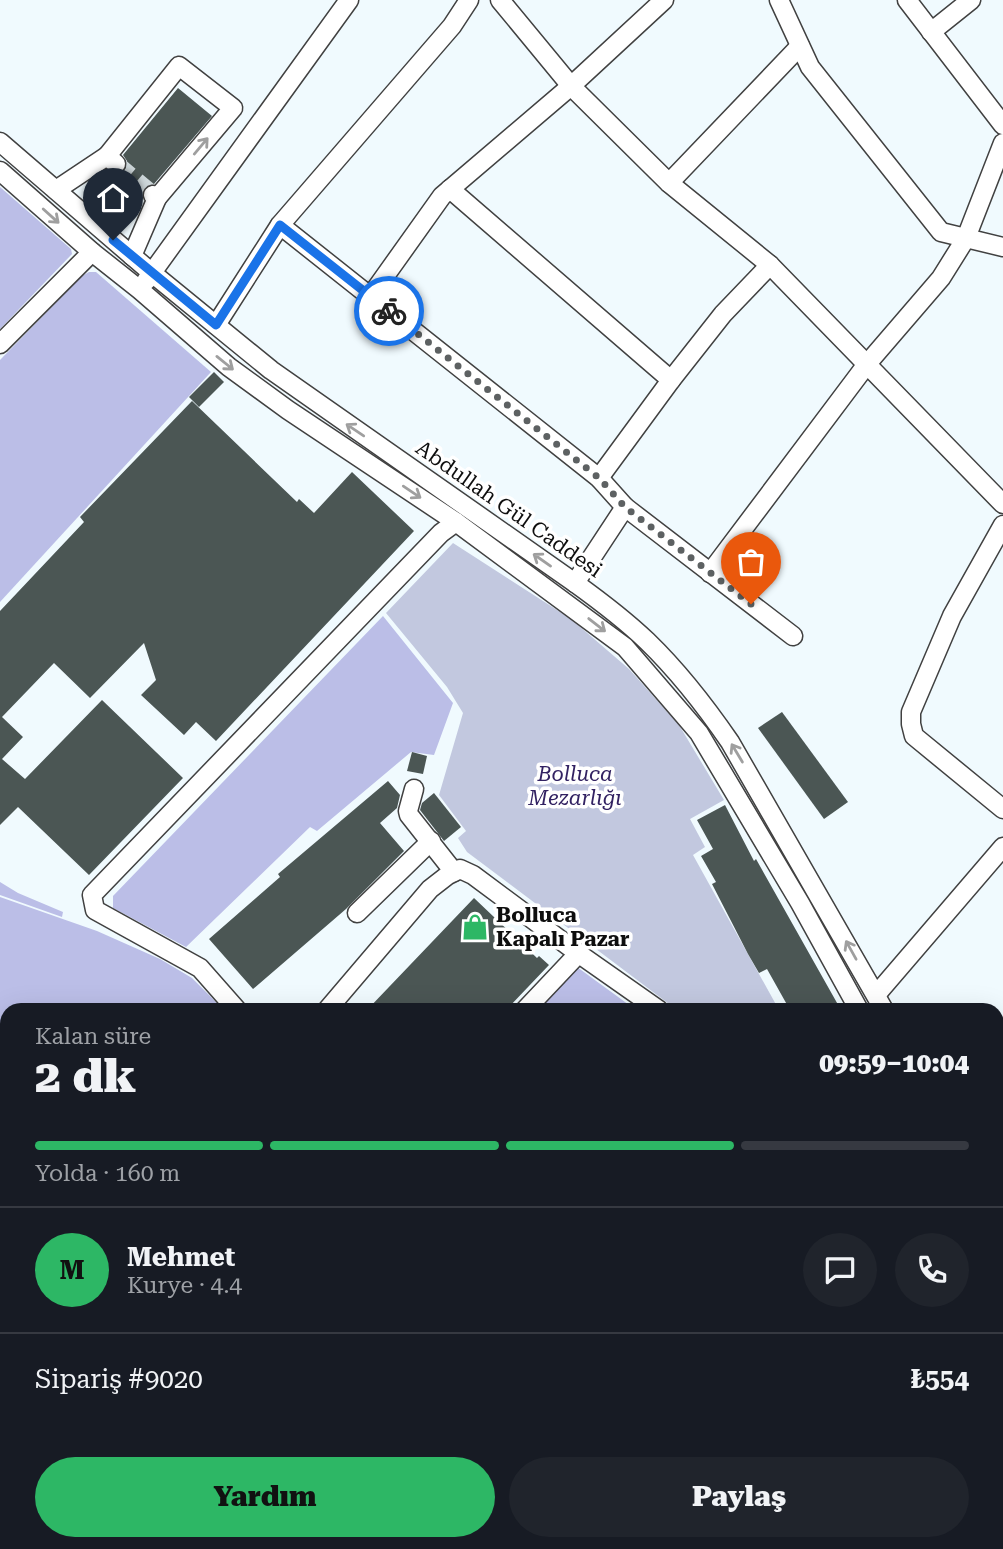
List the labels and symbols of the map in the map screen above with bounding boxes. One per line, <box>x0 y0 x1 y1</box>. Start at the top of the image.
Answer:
one-way arrow <box>193 138 209 156</box>
pin <box>83 168 143 240</box>
one-way arrow <box>42 208 60 224</box>
courier <box>354 276 424 346</box>
one-way arrow <box>215 355 233 370</box>
one-way arrow <box>346 423 365 437</box>
street label: Abdullah Gül Caddesi <box>411 436 607 583</box>
one-way arrow <box>401 486 421 500</box>
pin <box>721 532 781 604</box>
one-way arrow <box>533 553 552 567</box>
one-way arrow <box>587 617 605 632</box>
one-way arrow <box>730 743 744 763</box>
park label: Bolluca Mezarlığı <box>527 762 622 810</box>
place label: Bolluca Kapalı Pazar <box>496 903 630 951</box>
shop icon: Bolluca Kapalı Pazar <box>460 912 490 942</box>
one-way arrow <box>844 940 857 961</box>

